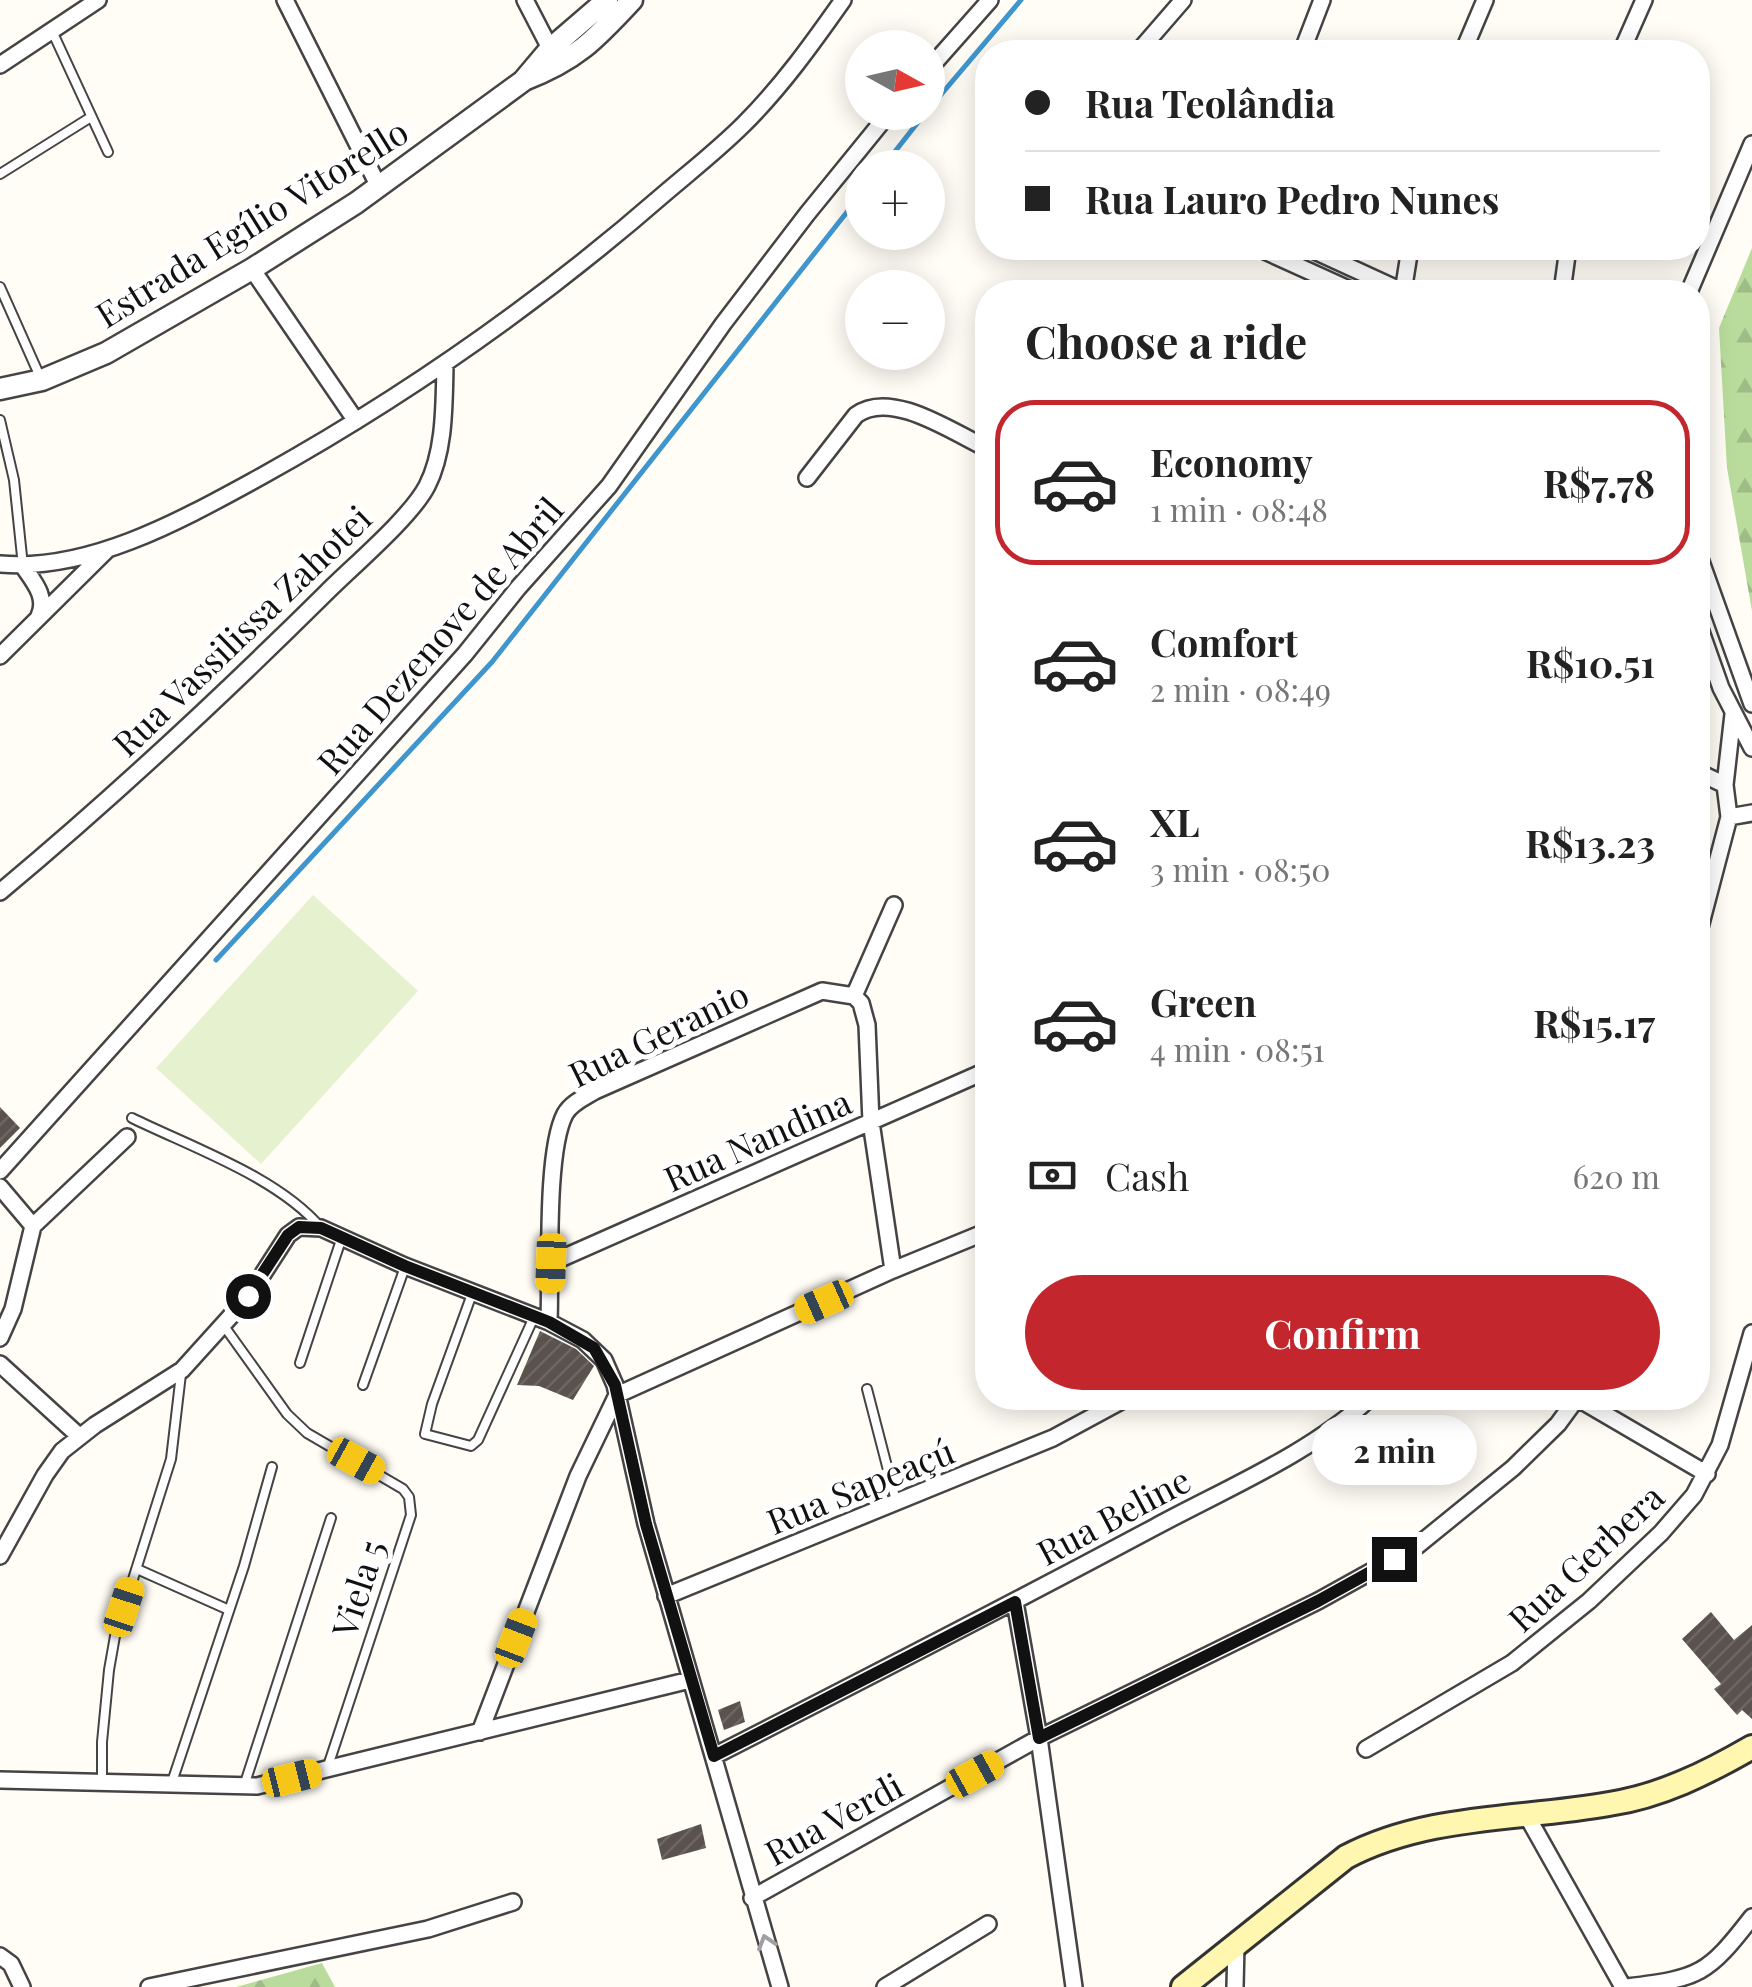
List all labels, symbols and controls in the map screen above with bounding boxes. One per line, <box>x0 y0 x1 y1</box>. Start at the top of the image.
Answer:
north arrow <box>845 30 945 130</box>
map controls <box>845 30 945 370</box>
text: Rua Teolândia <box>1085 77 1335 128</box>
street label: Estrada Egílio Vitorello <box>86 107 416 337</box>
button: + <box>845 150 945 250</box>
text: Rua Lauro Pedro Nunes <box>1085 173 1499 224</box>
button: − <box>845 270 945 370</box>
text: Choose a ride <box>1025 310 1307 370</box>
text: Economy <box>1150 436 1313 487</box>
icon: car <box>1030 438 1120 528</box>
text: R$7.78 <box>1543 457 1655 508</box>
street label: Rua Dezenove de Abril <box>306 487 572 783</box>
text: 1 min · 08:48 <box>1150 487 1328 530</box>
street label: Rua Vassilissa Zahotei <box>102 494 380 766</box>
text: Comfort <box>1150 616 1298 667</box>
icon: car <box>1030 618 1120 708</box>
text: R$10.51 <box>1526 637 1655 688</box>
text: 2 min · 08:49 <box>1150 667 1331 710</box>
text: XL <box>1150 796 1199 847</box>
icon: car <box>1030 798 1120 888</box>
text: R$13.23 <box>1525 817 1655 868</box>
text: 3 min · 08:50 <box>1150 847 1331 890</box>
street label: Rua Geranio <box>560 969 756 1097</box>
text: Green <box>1150 976 1257 1027</box>
icon: car <box>1030 978 1120 1068</box>
text: R$15.17 <box>1533 997 1655 1048</box>
text: 4 min · 08:51 <box>1150 1027 1325 1070</box>
street label: Rua Nandina <box>656 1077 858 1201</box>
icon: cash <box>1025 1148 1080 1203</box>
text: Cash <box>1105 1150 1189 1201</box>
text: 620 m <box>1573 1154 1660 1197</box>
car <box>535 1232 567 1294</box>
route start <box>226 1274 271 1319</box>
button: Confirm <box>1025 1275 1660 1390</box>
car <box>790 1276 858 1328</box>
callout: 2 min <box>1312 1414 1476 1484</box>
street label: Rua Sapeaçú <box>759 1426 961 1544</box>
text: 2 min <box>1353 1428 1436 1471</box>
car <box>322 1433 390 1489</box>
street label: Rua Beline <box>1028 1455 1198 1575</box>
street label: Rua Gerbera <box>1497 1472 1673 1641</box>
street label: Viela 5 <box>319 1534 395 1643</box>
route end <box>1372 1537 1417 1582</box>
car <box>100 1574 148 1640</box>
car <box>491 1605 541 1671</box>
car <box>941 1746 1009 1802</box>
car <box>259 1756 325 1800</box>
street label: Rua Verdi <box>756 1761 910 1875</box>
one-way arrow <box>757 1935 778 1952</box>

